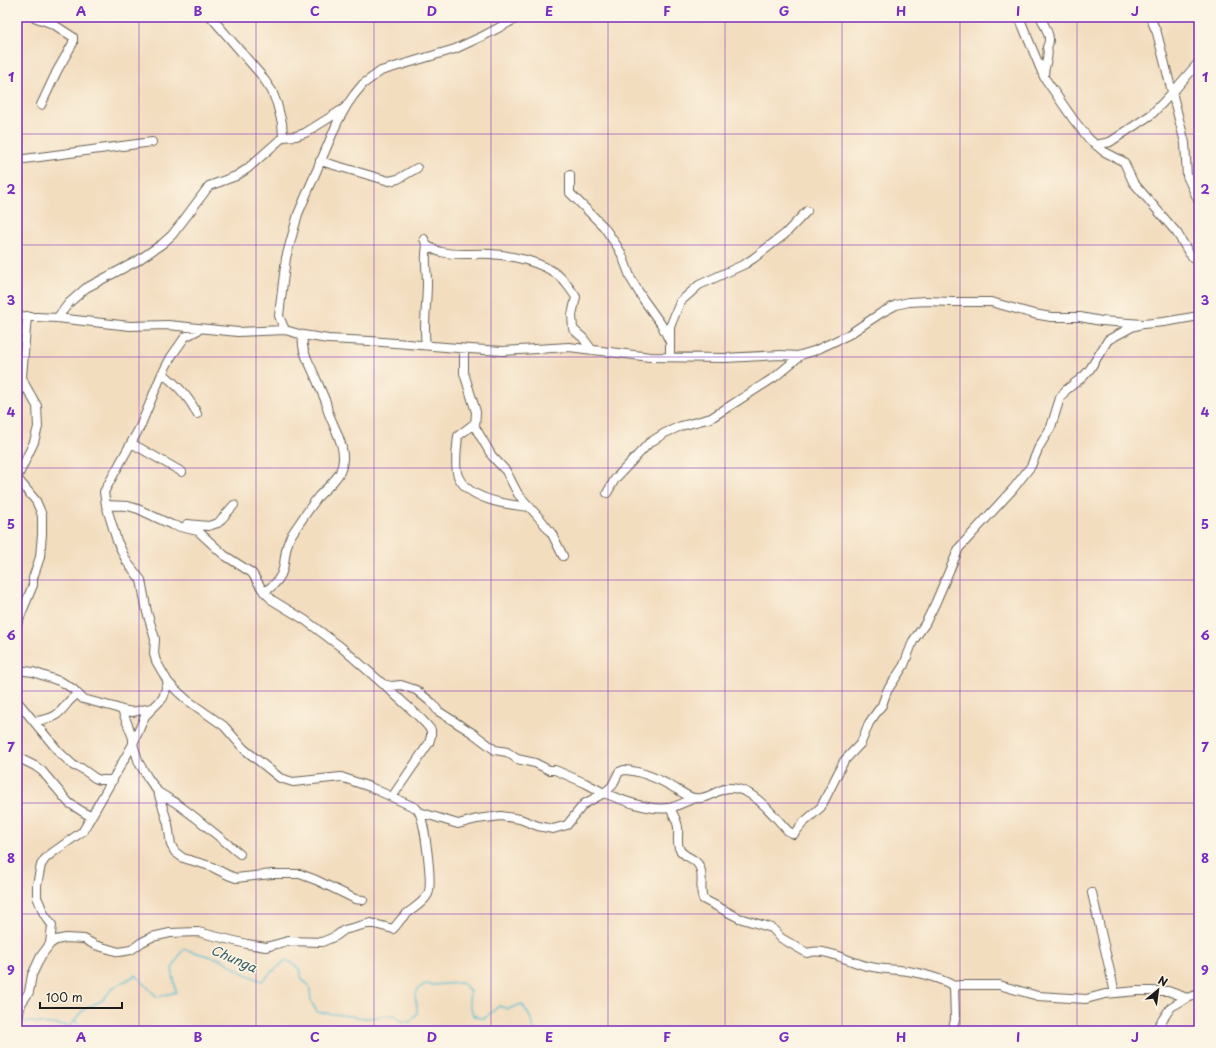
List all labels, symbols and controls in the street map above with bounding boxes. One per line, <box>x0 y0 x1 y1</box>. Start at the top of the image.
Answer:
text: A <box>76 1 86 20</box>
text: B <box>194 1 203 20</box>
text: C <box>310 1 320 20</box>
text: D <box>427 1 437 20</box>
text: E <box>545 1 553 20</box>
text: F <box>663 1 671 20</box>
text: G <box>779 1 789 20</box>
text: H <box>896 1 906 20</box>
text: I <box>1016 1 1020 20</box>
text: J <box>1131 1 1139 20</box>
text: 1 <box>8 67 14 86</box>
text: 1 <box>1202 67 1208 86</box>
text: 2 <box>6 179 16 198</box>
text: 2 <box>1200 179 1210 198</box>
text: 3 <box>7 290 16 309</box>
text: 3 <box>1201 290 1210 309</box>
text: 4 <box>7 402 16 421</box>
text: 4 <box>1201 402 1210 421</box>
text: 5 <box>7 514 15 533</box>
text: 5 <box>1201 514 1209 533</box>
text: 6 <box>6 625 16 644</box>
text: 6 <box>1200 625 1210 644</box>
text: 7 <box>7 737 15 756</box>
text: 7 <box>1201 737 1209 756</box>
text: 8 <box>7 848 15 867</box>
text: 8 <box>1201 848 1209 867</box>
water label: Chunga <box>208 940 261 977</box>
text: 9 <box>7 960 15 979</box>
text: 9 <box>1201 960 1209 979</box>
north arrow <box>1138 970 1178 1010</box>
text: N <box>1155 971 1171 991</box>
scale bar <box>40 984 122 1010</box>
text: 100 m <box>46 988 83 1006</box>
text: A <box>76 1027 86 1046</box>
text: B <box>194 1027 203 1046</box>
text: C <box>310 1027 320 1046</box>
text: D <box>427 1027 437 1046</box>
text: E <box>545 1027 553 1046</box>
text: F <box>663 1027 671 1046</box>
text: G <box>779 1027 789 1046</box>
text: H <box>896 1027 906 1046</box>
text: I <box>1016 1027 1020 1046</box>
text: J <box>1131 1027 1139 1046</box>

